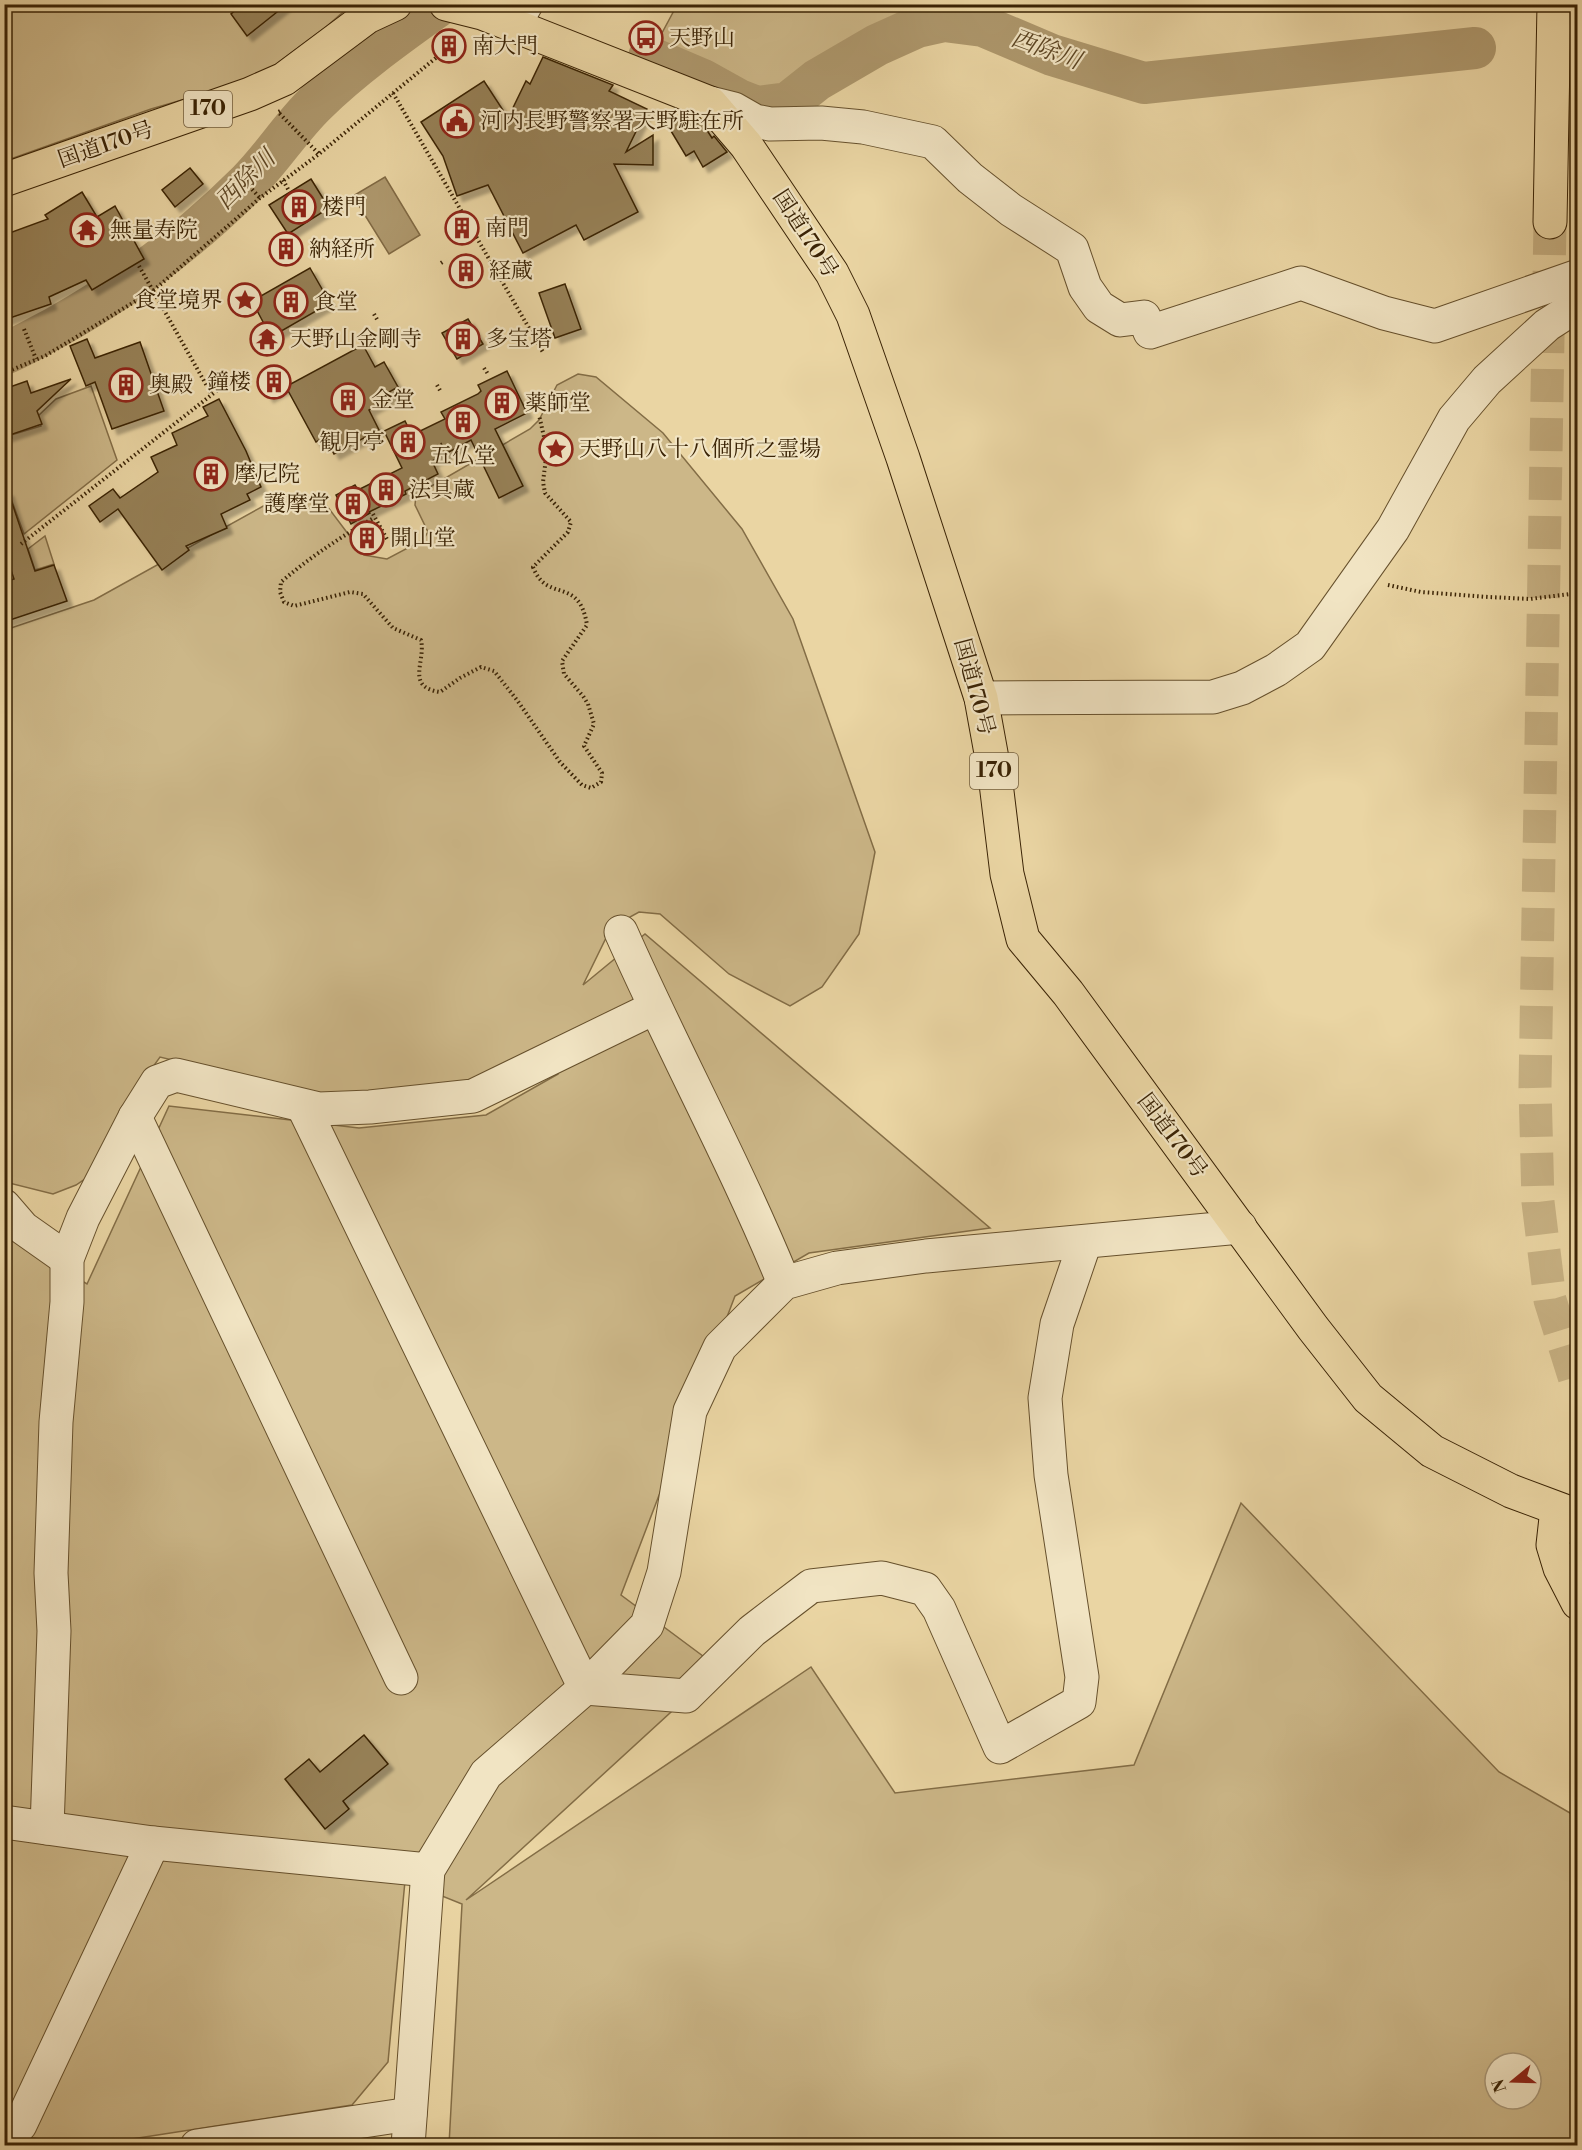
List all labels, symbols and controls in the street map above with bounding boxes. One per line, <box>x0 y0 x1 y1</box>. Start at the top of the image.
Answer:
bus stop icon: 天野山 <box>628 20 664 56</box>
water label: 西除川 <box>1007 24 1088 77</box>
place label: 天野山 <box>669 25 735 52</box>
building icon: 南大門 <box>431 28 467 64</box>
place label: 南大門 <box>472 33 538 60</box>
road number: 170 <box>184 91 232 127</box>
public building icon: 河内長野警察署天野駐在所 <box>439 103 475 139</box>
place label: 河内長野警察署天野駐在所 <box>480 108 744 135</box>
street label: 国道170号 <box>55 116 157 174</box>
water label: 西除川 <box>210 142 284 216</box>
street label: 国道170号 <box>767 185 843 283</box>
building icon: 楼門 <box>281 189 317 225</box>
place label: 楼門 <box>322 194 366 221</box>
building icon: 南門 <box>444 210 480 246</box>
temple icon: 無量寿院 <box>69 212 105 248</box>
place label: 南門 <box>485 215 529 242</box>
place label: 無量寿院 <box>110 217 198 244</box>
building icon: 納経所 <box>268 231 304 267</box>
place label: 納経所 <box>309 236 375 263</box>
building icon: 経蔵 <box>448 253 484 289</box>
place label: 経蔵 <box>489 258 533 285</box>
place icon: 食堂境界 <box>227 282 263 318</box>
building icon: 食堂 <box>273 284 309 320</box>
place label: 食堂境界 <box>134 287 222 314</box>
place label: 食堂 <box>314 289 358 316</box>
temple icon: 天野山金剛寺 <box>249 321 285 357</box>
building icon: 多宝塔 <box>445 321 481 357</box>
place label: 天野山金剛寺 <box>290 326 422 353</box>
place label: 多宝塔 <box>486 326 552 353</box>
building icon: 鐘楼 <box>256 364 292 400</box>
building icon: 奥殿 <box>108 367 144 403</box>
place label: 鐘楼 <box>207 369 251 396</box>
place label: 奥殿 <box>149 372 193 399</box>
building icon: 金堂 <box>330 382 366 418</box>
building icon: 薬師堂 <box>484 385 520 421</box>
place label: 金堂 <box>371 387 415 414</box>
place label: 薬師堂 <box>525 390 591 417</box>
building icon: 五仏堂 <box>445 404 481 440</box>
building icon: 観月亭 <box>390 424 426 460</box>
place label: 観月亭 <box>319 429 385 456</box>
place icon: 天野山八十八個所之霊場 <box>538 431 574 467</box>
place label: 天野山八十八個所之霊場 <box>579 436 821 463</box>
place label: 五仏堂 <box>430 443 496 470</box>
building icon: 摩尼院 <box>193 456 229 492</box>
place label: 摩尼院 <box>234 461 300 488</box>
building icon: 法具蔵 <box>368 472 404 508</box>
place label: 法具蔵 <box>409 477 475 504</box>
building icon: 護摩堂 <box>335 486 371 522</box>
place label: 護摩堂 <box>264 491 330 518</box>
building icon: 開山堂 <box>349 520 385 556</box>
place label: 開山堂 <box>390 525 456 552</box>
street label: 国道170号 <box>948 635 1000 739</box>
road number: 170 <box>970 753 1018 789</box>
street label: 国道170号 <box>1131 1088 1213 1184</box>
north arrow <box>1483 2051 1543 2111</box>
text: N <box>1488 2076 1511 2095</box>

